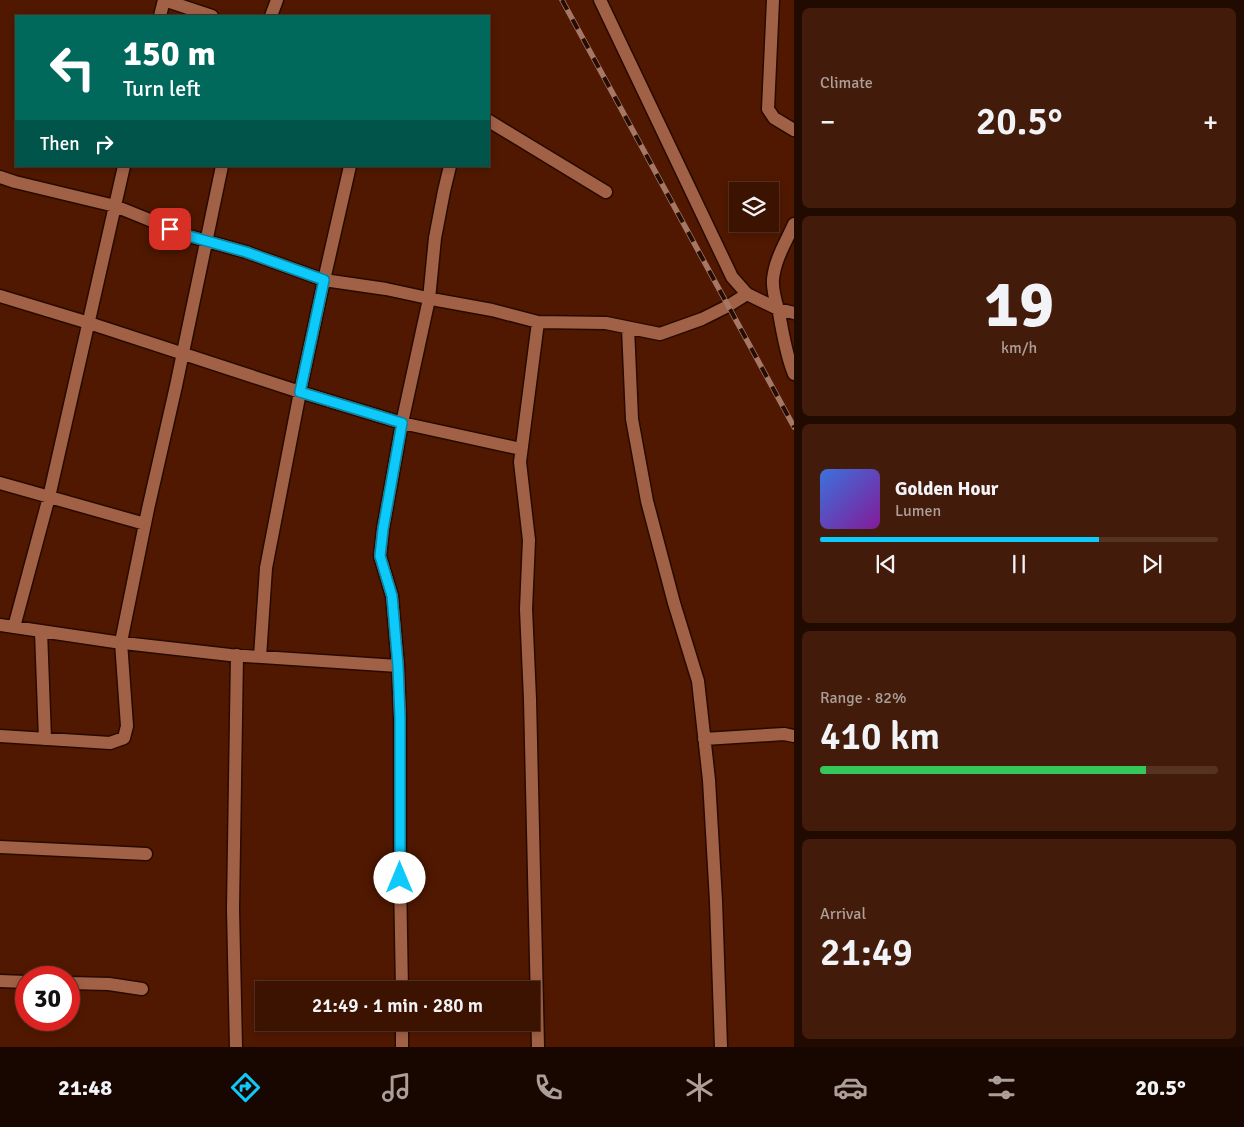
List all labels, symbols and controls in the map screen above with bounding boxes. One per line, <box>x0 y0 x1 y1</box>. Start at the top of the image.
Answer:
text: 150 m <box>123 32 216 75</box>
icon: left <box>40 35 105 100</box>
text: Climate <box>820 73 873 93</box>
text: Turn left <box>123 75 201 102</box>
text: 20.5° <box>976 98 1062 145</box>
text: − <box>820 105 835 139</box>
text: + <box>1203 105 1218 139</box>
icon: right <box>90 130 118 158</box>
text: Then <box>40 132 80 156</box>
map controls <box>729 182 779 232</box>
button: layers <box>729 182 779 232</box>
pin <box>149 208 191 250</box>
icon: arrive <box>156 215 184 243</box>
text: 19 <box>984 265 1054 345</box>
text: km/h <box>1001 338 1037 358</box>
text: Golden Hour <box>895 477 998 501</box>
text: Lumen <box>895 501 941 521</box>
icon: previous <box>872 550 900 578</box>
icon: pause <box>1005 550 1033 578</box>
icon: next <box>1138 550 1166 578</box>
text: Range · 82% <box>820 688 906 708</box>
text: 410 km <box>820 713 940 760</box>
position arrow <box>373 851 425 903</box>
text: Arrival <box>820 904 866 924</box>
text: 21:49 <box>820 929 913 976</box>
speed limit sign: 30 <box>15 966 80 1031</box>
text: 21:49 · 1 min · 280 m <box>312 994 483 1018</box>
icon: directions <box>228 1070 263 1105</box>
icon: music <box>379 1070 414 1105</box>
icon: phone <box>531 1070 566 1105</box>
icon: climate <box>682 1070 717 1105</box>
icon: car <box>833 1070 868 1105</box>
icon: filters <box>984 1070 1019 1105</box>
text: 21:48 <box>58 1074 112 1101</box>
text: 20.5° <box>1135 1074 1186 1101</box>

